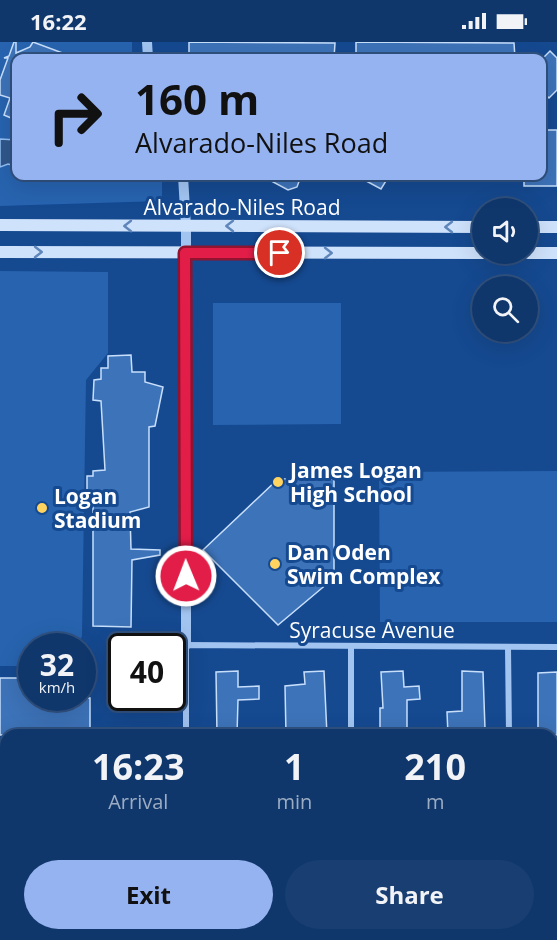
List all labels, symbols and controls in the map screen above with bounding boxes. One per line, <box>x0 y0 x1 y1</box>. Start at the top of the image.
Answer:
text: 16:22 <box>30 6 87 36</box>
text: 160 m <box>135 70 259 127</box>
icon: right <box>36 78 114 156</box>
text: Alvarado-Niles Road <box>135 124 388 161</box>
street label: Alvarado-Niles Road <box>143 193 341 221</box>
map controls <box>472 198 538 342</box>
button: sound <box>472 198 538 264</box>
one-way arrow <box>123 219 132 232</box>
one-way arrow <box>226 220 235 232</box>
one-way arrow <box>444 221 453 233</box>
pin <box>254 227 305 278</box>
icon: arrive <box>263 236 296 269</box>
one-way arrow <box>33 246 42 258</box>
one-way arrow <box>323 247 332 259</box>
button: search <box>472 276 538 342</box>
place label: James Logan High School <box>288 456 422 508</box>
marker: James Logan High School <box>271 475 285 489</box>
place label: Logan Stadium <box>54 482 142 534</box>
marker: Logan Stadium <box>35 501 49 515</box>
place label: Dan Oden Swim Complex <box>287 538 441 590</box>
position arrow <box>154 544 218 608</box>
marker: Dan Oden Swim Complex <box>268 557 282 571</box>
street label: Syracuse Avenue <box>289 616 455 644</box>
speed limit sign: 40 <box>108 633 186 711</box>
text: 32 <box>40 644 74 685</box>
text: km/h <box>39 677 75 697</box>
text: 16:23 <box>92 742 185 791</box>
text: 1 <box>284 742 305 791</box>
text: 210 <box>404 742 466 791</box>
text: Arrival <box>108 788 168 815</box>
text: min <box>276 788 312 815</box>
text: m <box>426 788 444 815</box>
button: Exit <box>24 860 273 929</box>
button: Share <box>285 860 534 929</box>

